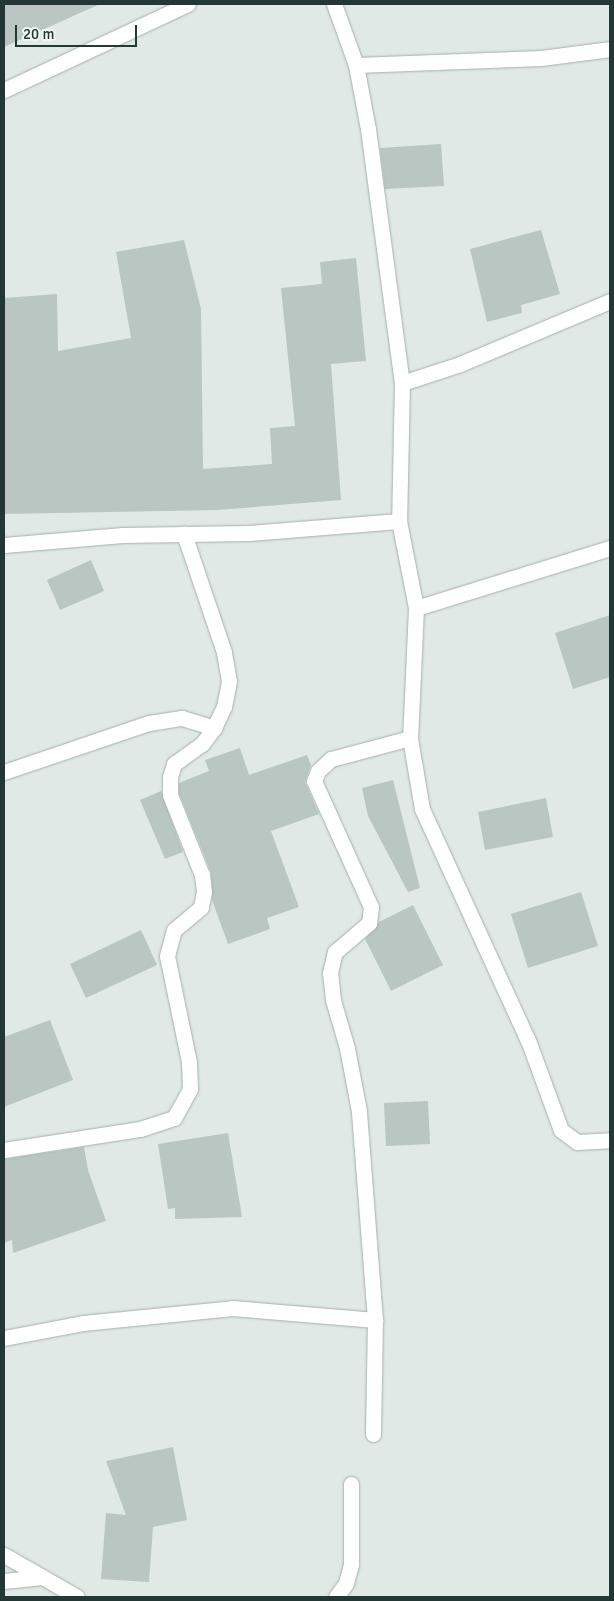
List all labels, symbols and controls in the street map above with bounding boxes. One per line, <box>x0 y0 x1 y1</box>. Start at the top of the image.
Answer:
scale bar <box>18 15 140 47</box>
text: 20 m <box>23 25 54 43</box>

